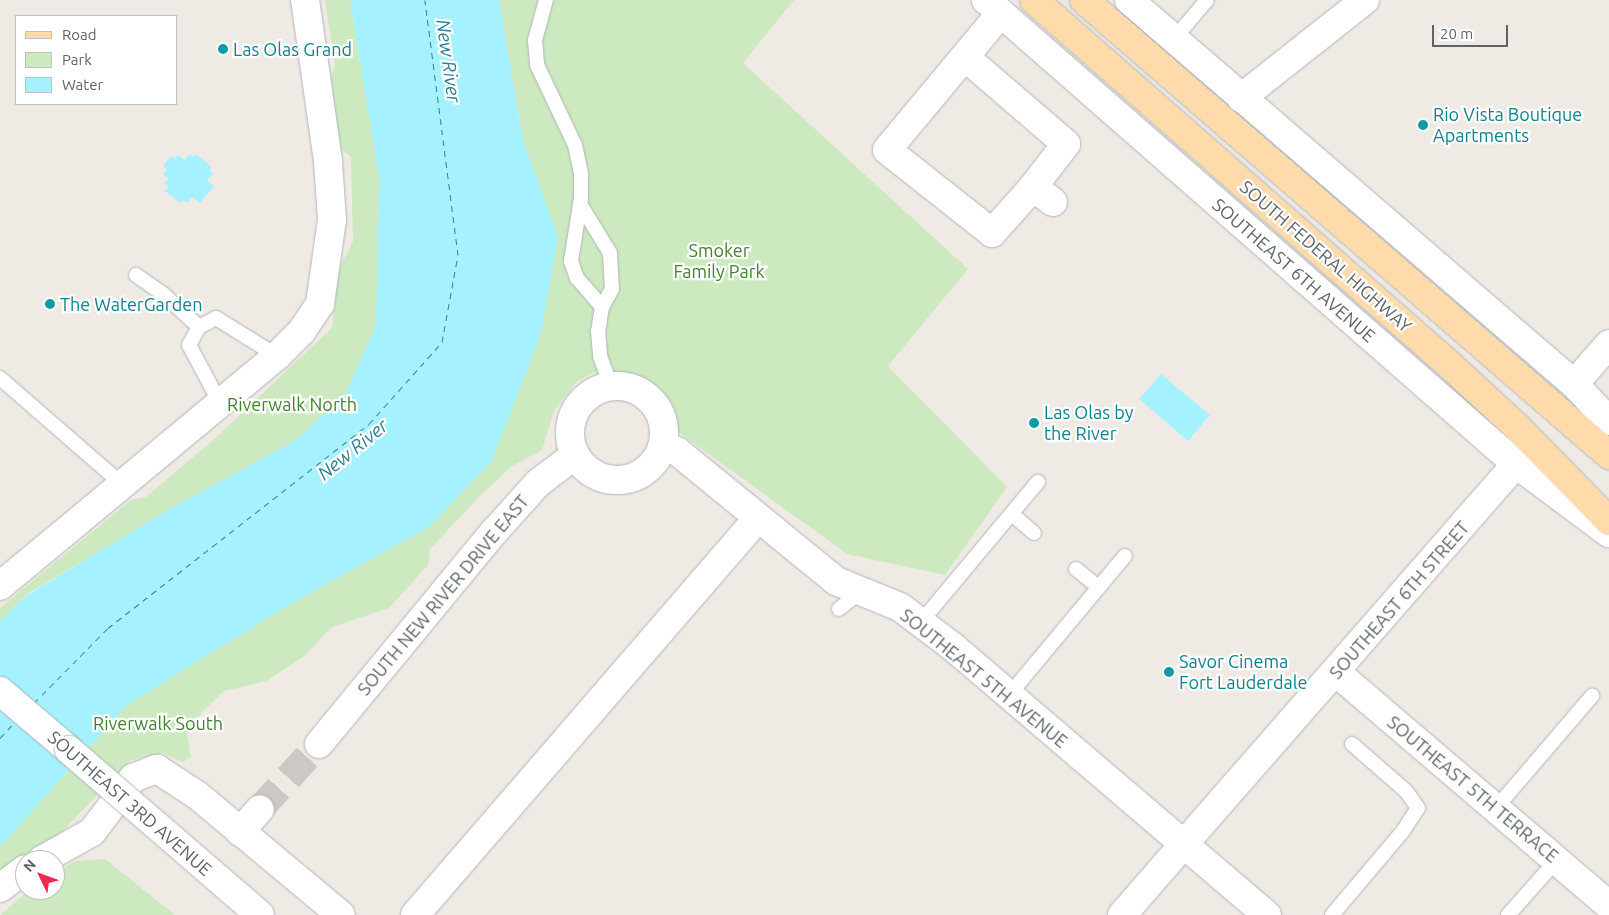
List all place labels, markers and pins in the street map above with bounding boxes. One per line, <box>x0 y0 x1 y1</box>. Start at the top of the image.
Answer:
place label: Las Olas Grand <box>233 38 352 60</box>
marker: Las Olas Grand <box>217 43 229 55</box>
place label: Rio Vista Boutique Apartments <box>1433 104 1582 146</box>
marker: Rio Vista Boutique Apartments <box>1417 119 1429 131</box>
place label: The WaterGarden <box>60 293 202 315</box>
marker: The WaterGarden <box>44 298 56 310</box>
place label: Las Olas by the River <box>1044 402 1133 444</box>
marker: Las Olas by the River <box>1028 417 1040 429</box>
place label: Savor Cinema Fort Lauderdale <box>1179 651 1307 694</box>
marker: Savor Cinema Fort Lauderdale <box>1163 666 1175 678</box>

